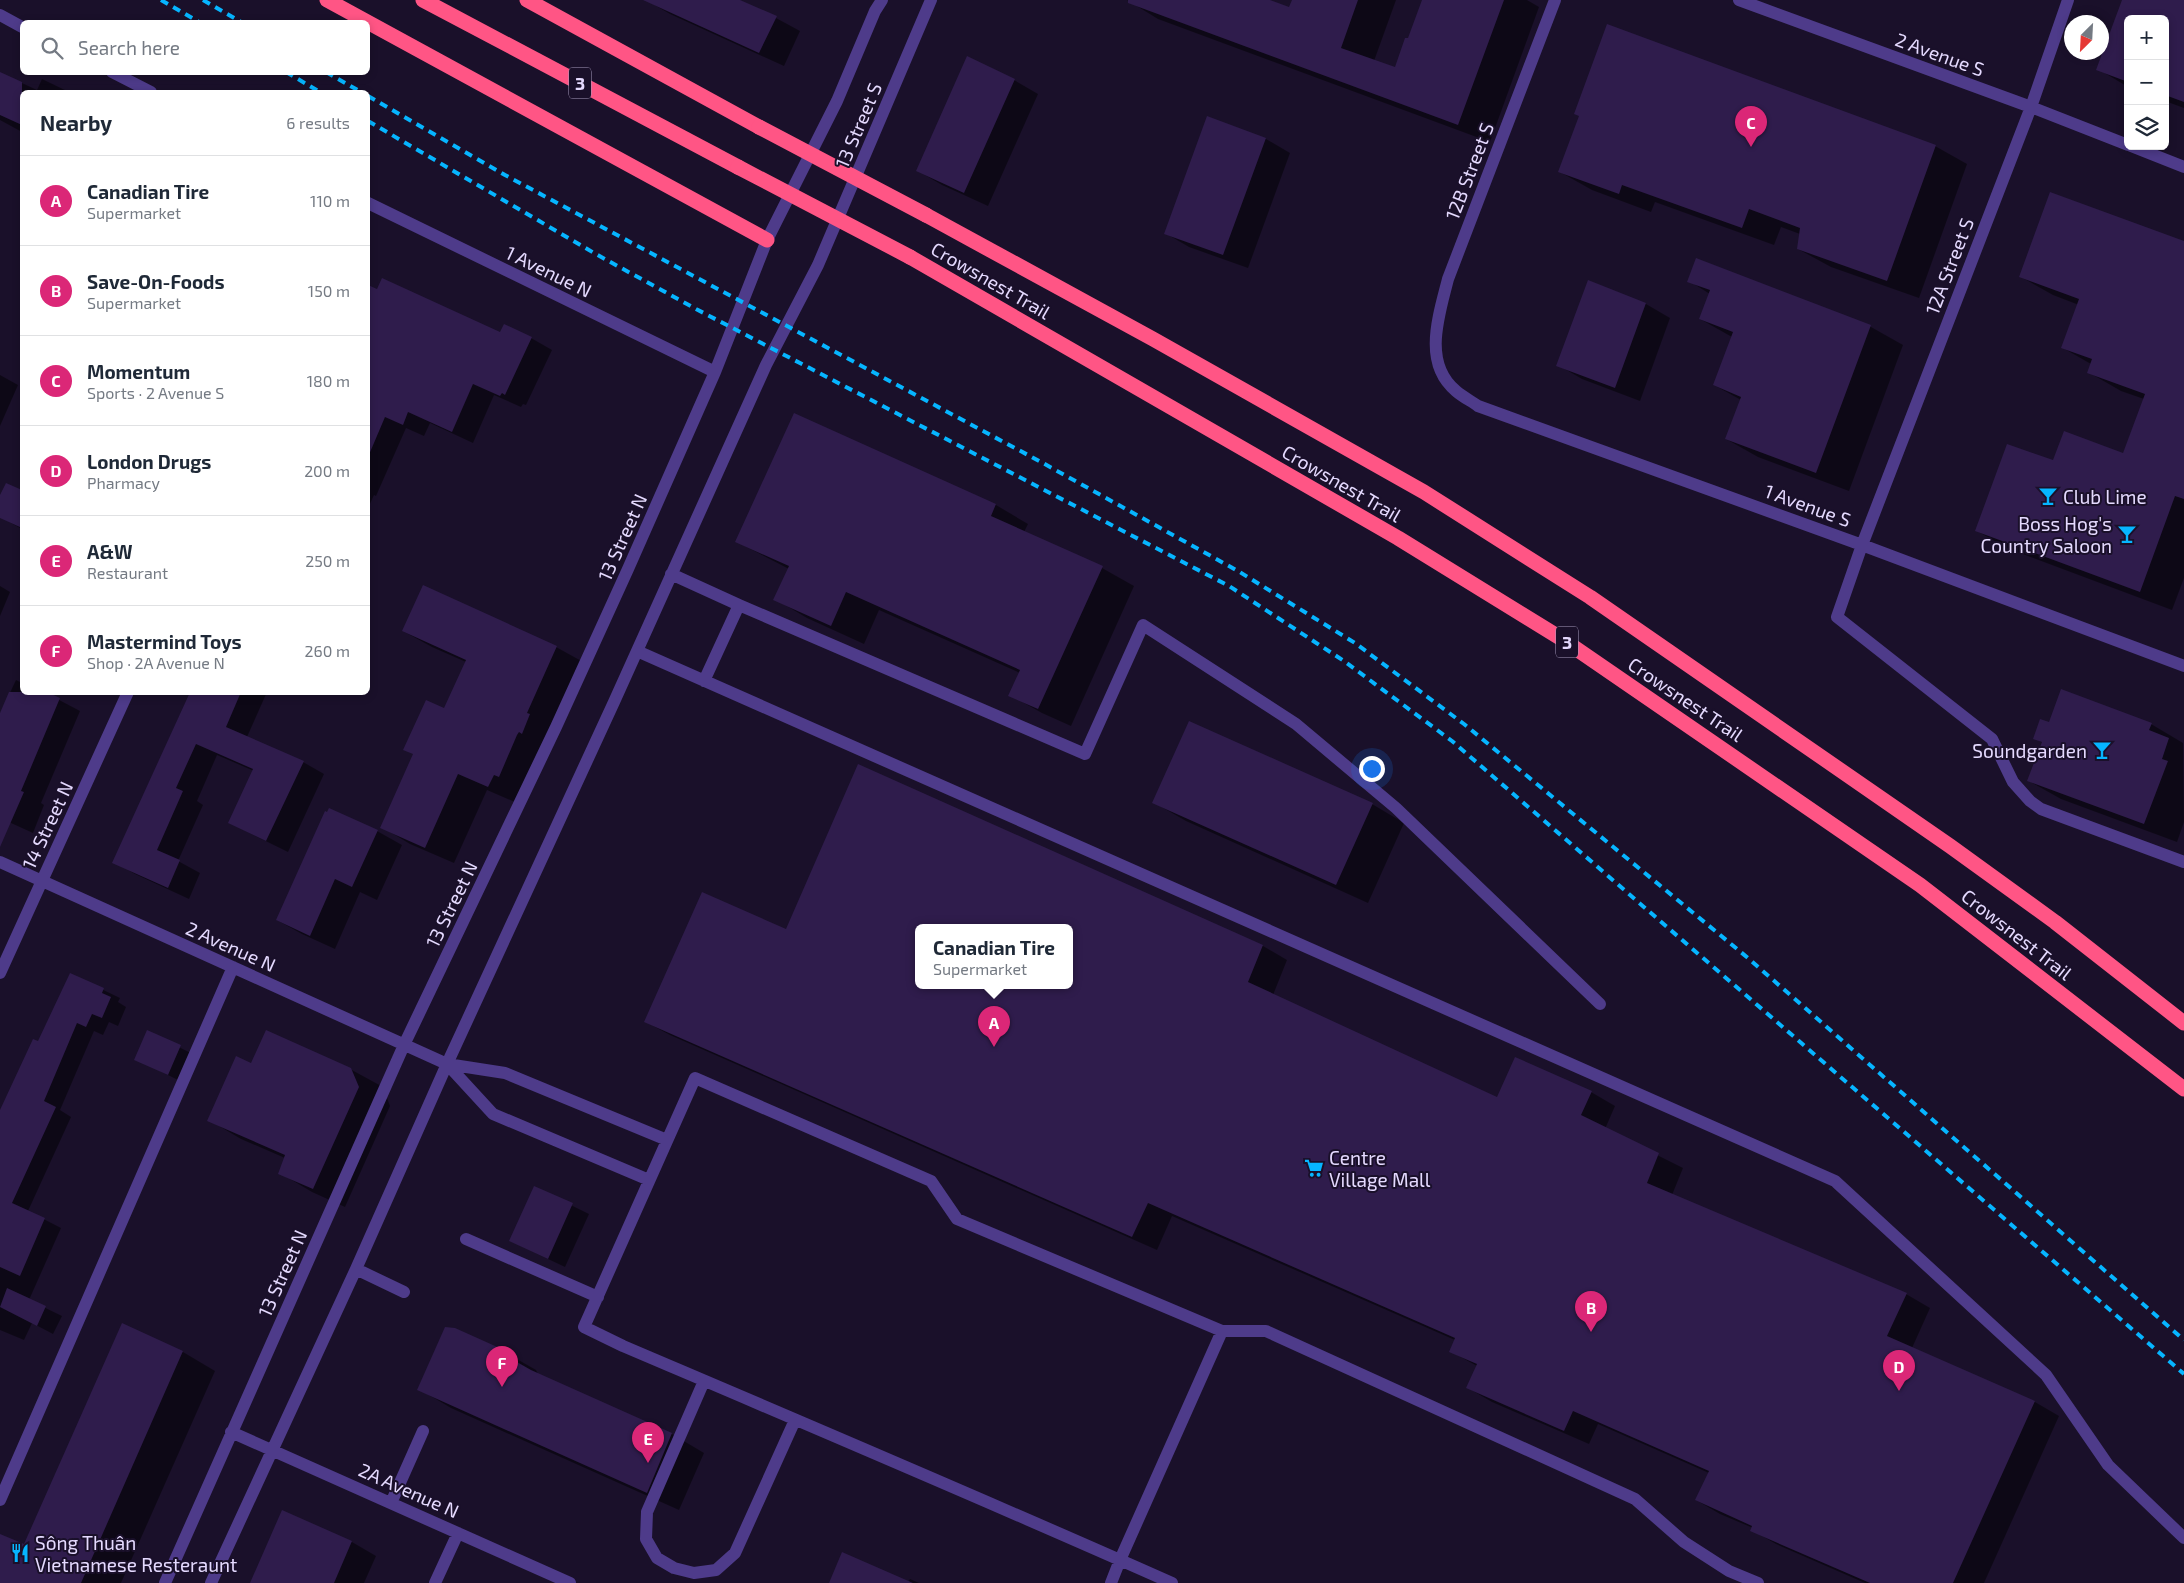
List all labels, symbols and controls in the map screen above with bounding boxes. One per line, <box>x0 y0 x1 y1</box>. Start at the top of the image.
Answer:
north arrow <box>2064 15 2109 60</box>
map controls <box>2124 15 2169 150</box>
button: + <box>2124 15 2169 60</box>
search box <box>20 20 370 75</box>
street label: 2 Avenue S <box>1892 27 1988 81</box>
icon: search <box>38 34 66 62</box>
text: Search here <box>78 36 180 59</box>
button: − <box>2124 60 2169 105</box>
road number: 3 <box>569 68 591 99</box>
street label: 13 Street S <box>830 79 886 171</box>
button: layers <box>2124 105 2169 150</box>
pin: C <box>1735 106 1767 147</box>
text: Nearby <box>40 110 112 135</box>
text: 6 results <box>286 113 350 132</box>
street label: 12B Street S <box>1440 119 1498 223</box>
text: Canadian Tire <box>87 180 209 203</box>
text: A <box>51 191 61 210</box>
text: 110 m <box>310 191 350 210</box>
text: Supermarket <box>87 203 181 222</box>
street label: 12A Street S <box>1920 214 1978 318</box>
street label: Crowsnest Trail <box>927 237 1055 324</box>
street label: 1 Avenue N <box>502 240 596 302</box>
text: Save-On-Foods <box>87 270 225 293</box>
text: B <box>51 281 61 300</box>
text: 150 m <box>308 281 350 300</box>
text: Supermarket <box>87 293 181 312</box>
text: Momentum <box>87 360 190 383</box>
text: C <box>51 371 61 390</box>
text: 180 m <box>307 371 350 390</box>
text: Sports · 2 Avenue S <box>87 383 224 402</box>
street label: Crowsnest Trail <box>1278 440 1406 527</box>
text: London Drugs <box>87 450 211 473</box>
text: D <box>51 461 61 480</box>
text: 200 m <box>304 461 350 480</box>
text: Pharmacy <box>87 473 160 492</box>
street label: 1 Avenue S <box>1762 479 1854 531</box>
bar icon: Club Lime <box>2037 485 2059 507</box>
place label: Club Lime <box>2063 485 2147 508</box>
street label: 13 Street N <box>593 490 651 584</box>
place label: Boss Hog's Country Saloon <box>1980 512 2112 557</box>
bar icon: Boss Hog's Country Saloon <box>2116 523 2138 545</box>
text: A&W <box>87 540 132 563</box>
text: E <box>51 551 61 570</box>
text: 250 m <box>305 551 350 570</box>
text: Restaurant <box>87 563 168 582</box>
road number: 3 <box>1556 626 1578 658</box>
text: Mastermind Toys <box>87 630 242 653</box>
text: F <box>52 641 60 660</box>
text: 260 m <box>305 641 350 660</box>
street label: Crowsnest Trail <box>1624 652 1748 746</box>
text: Shop · 2A Avenue N <box>87 653 225 672</box>
place label: Soundgarden <box>1972 739 2087 762</box>
bar icon: Soundgarden <box>2091 739 2113 761</box>
your location <box>1359 756 1385 782</box>
street label: 14 Street N <box>17 778 77 872</box>
street label: 13 Street N <box>420 857 482 951</box>
street label: Crowsnest Trail <box>1957 884 2077 984</box>
street label: 2 Avenue N <box>183 916 279 976</box>
popup <box>915 924 1073 989</box>
text: Canadian Tire <box>933 936 1055 959</box>
text: Supermarket <box>933 959 1027 978</box>
pin: A <box>978 1006 1010 1047</box>
place label: Centre Village Mall <box>1329 1146 1431 1191</box>
supermarket icon: Centre Village Mall <box>1303 1157 1325 1179</box>
street label: 13 Street N <box>253 1226 311 1320</box>
pin: B <box>1575 1291 1607 1332</box>
pin: F <box>486 1346 518 1387</box>
pin: D <box>1883 1350 1915 1391</box>
pin: E <box>632 1422 664 1463</box>
street label: 2A Avenue N <box>355 1458 463 1522</box>
place label: Sông Thuân Vietnamese Resteraunt <box>35 1531 237 1576</box>
restaurant icon: Sông Thuân Vietnamese Resteraunt <box>9 1542 31 1564</box>

